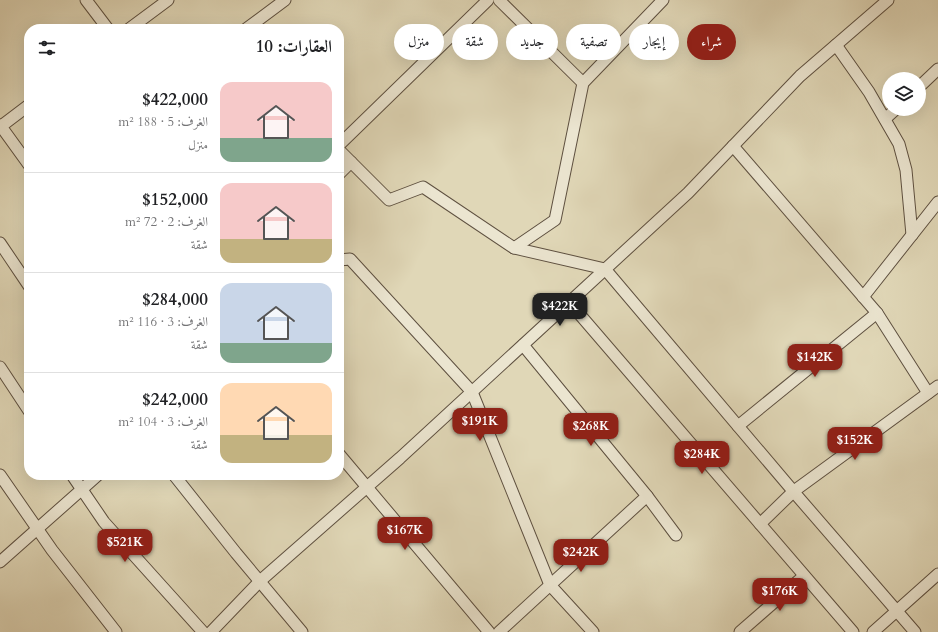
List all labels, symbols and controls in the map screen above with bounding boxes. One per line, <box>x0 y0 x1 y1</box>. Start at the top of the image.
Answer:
chip: منزل <box>394 24 444 60</box>
chip: شقة <box>452 24 498 60</box>
chip: جديد <box>506 24 558 60</box>
chip: تصفية <box>566 24 621 60</box>
chip: إيجار <box>629 24 679 60</box>
chip: شراء <box>687 24 736 60</box>
text: العقارات: 10 <box>256 35 332 58</box>
icon: filters <box>36 37 58 59</box>
map controls <box>882 72 926 116</box>
button: layers <box>882 72 926 116</box>
text: $422,000 <box>142 88 208 111</box>
icon: home <box>252 98 300 146</box>
text: الغرف: 5 · 188 m² <box>118 113 208 131</box>
text: منزل <box>188 136 208 154</box>
text: $152,000 <box>142 188 208 211</box>
icon: home <box>252 199 300 247</box>
text: الغرف: 2 · 72 m² <box>125 213 208 231</box>
text: شقة <box>191 236 208 254</box>
text: $284,000 <box>142 288 208 311</box>
pin: $422K <box>532 293 588 327</box>
text: $422K <box>541 297 579 315</box>
icon: home <box>252 299 300 347</box>
text: الغرف: 3 · 116 m² <box>118 313 208 331</box>
text: شقة <box>191 336 208 354</box>
pin: $142K <box>787 344 843 378</box>
text: $142K <box>796 348 834 366</box>
text: $242,000 <box>142 388 208 411</box>
icon: home <box>252 399 300 447</box>
pin: $191K <box>452 408 508 442</box>
text: $191K <box>461 412 499 430</box>
text: الغرف: 3 · 104 m² <box>118 413 208 431</box>
pin: $268K <box>563 413 619 447</box>
text: $268K <box>572 417 610 435</box>
pin: $152K <box>827 427 883 461</box>
text: $152K <box>836 431 874 449</box>
text: شقة <box>191 436 208 454</box>
pin: $284K <box>674 441 730 475</box>
text: $284K <box>683 445 721 463</box>
pin: $167K <box>377 517 433 551</box>
text: $167K <box>386 521 424 539</box>
pin: $521K <box>97 529 153 563</box>
text: $521K <box>106 533 144 551</box>
pin: $242K <box>553 539 609 573</box>
text: $242K <box>562 543 600 561</box>
pin: $176K <box>752 578 808 612</box>
text: $176K <box>761 582 799 600</box>

